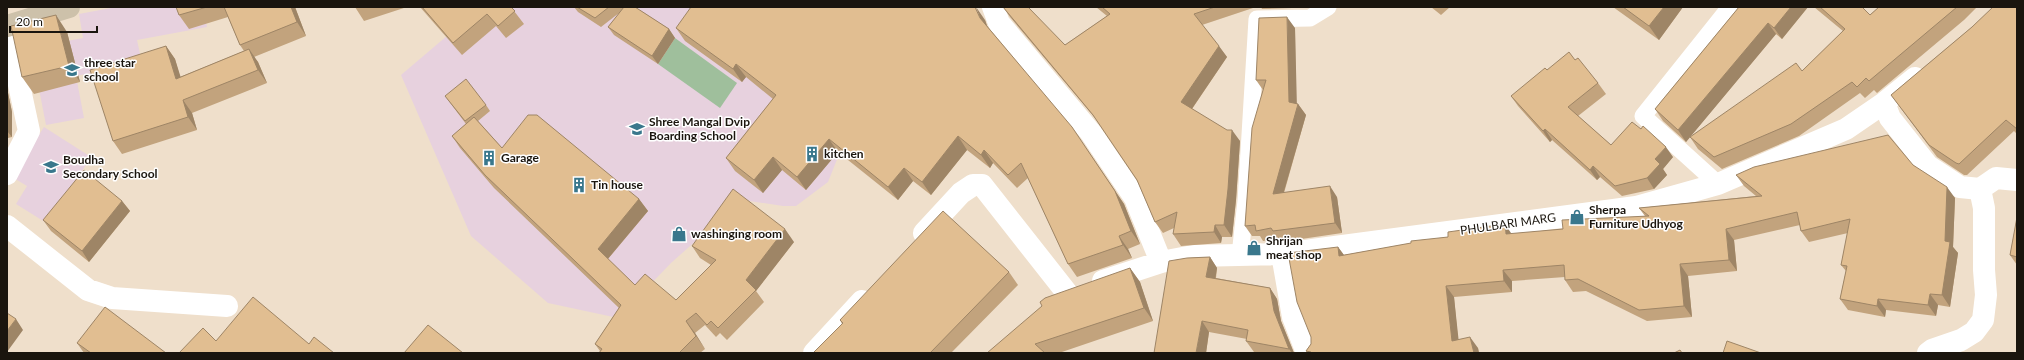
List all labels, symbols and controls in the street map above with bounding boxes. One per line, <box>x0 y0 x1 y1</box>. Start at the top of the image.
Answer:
scale bar <box>10 8 97 34</box>
text: 20 m <box>16 14 43 29</box>
place label: three star school <box>84 55 136 84</box>
school or university icon: three star school <box>63 61 81 79</box>
place label: Shree Mangal Dvip Boarding School <box>649 114 750 143</box>
school or university icon: Shree Mangal Dvip Boarding School <box>628 120 646 138</box>
building icon: kitchen <box>803 145 821 163</box>
place label: kitchen <box>824 146 864 161</box>
building icon: Garage <box>480 149 498 167</box>
place label: Garage <box>501 150 540 165</box>
place label: Boudha Secondary School <box>63 152 158 181</box>
school or university icon: Boudha Secondary School <box>42 158 60 176</box>
building icon: Tin house <box>570 176 588 194</box>
place label: Tin house <box>591 177 644 192</box>
place label: Sherpa Furniture Udhyog <box>1589 202 1683 231</box>
shop icon: Sherpa Furniture Udhyog <box>1568 208 1586 226</box>
street label: PHULBARI MARG <box>1459 209 1557 238</box>
shop icon: washinging room <box>670 225 688 243</box>
place label: washinging room <box>691 226 782 241</box>
place label: Shrijan meat shop <box>1266 233 1322 262</box>
shop icon: Shrijan meat shop <box>1245 239 1263 257</box>

